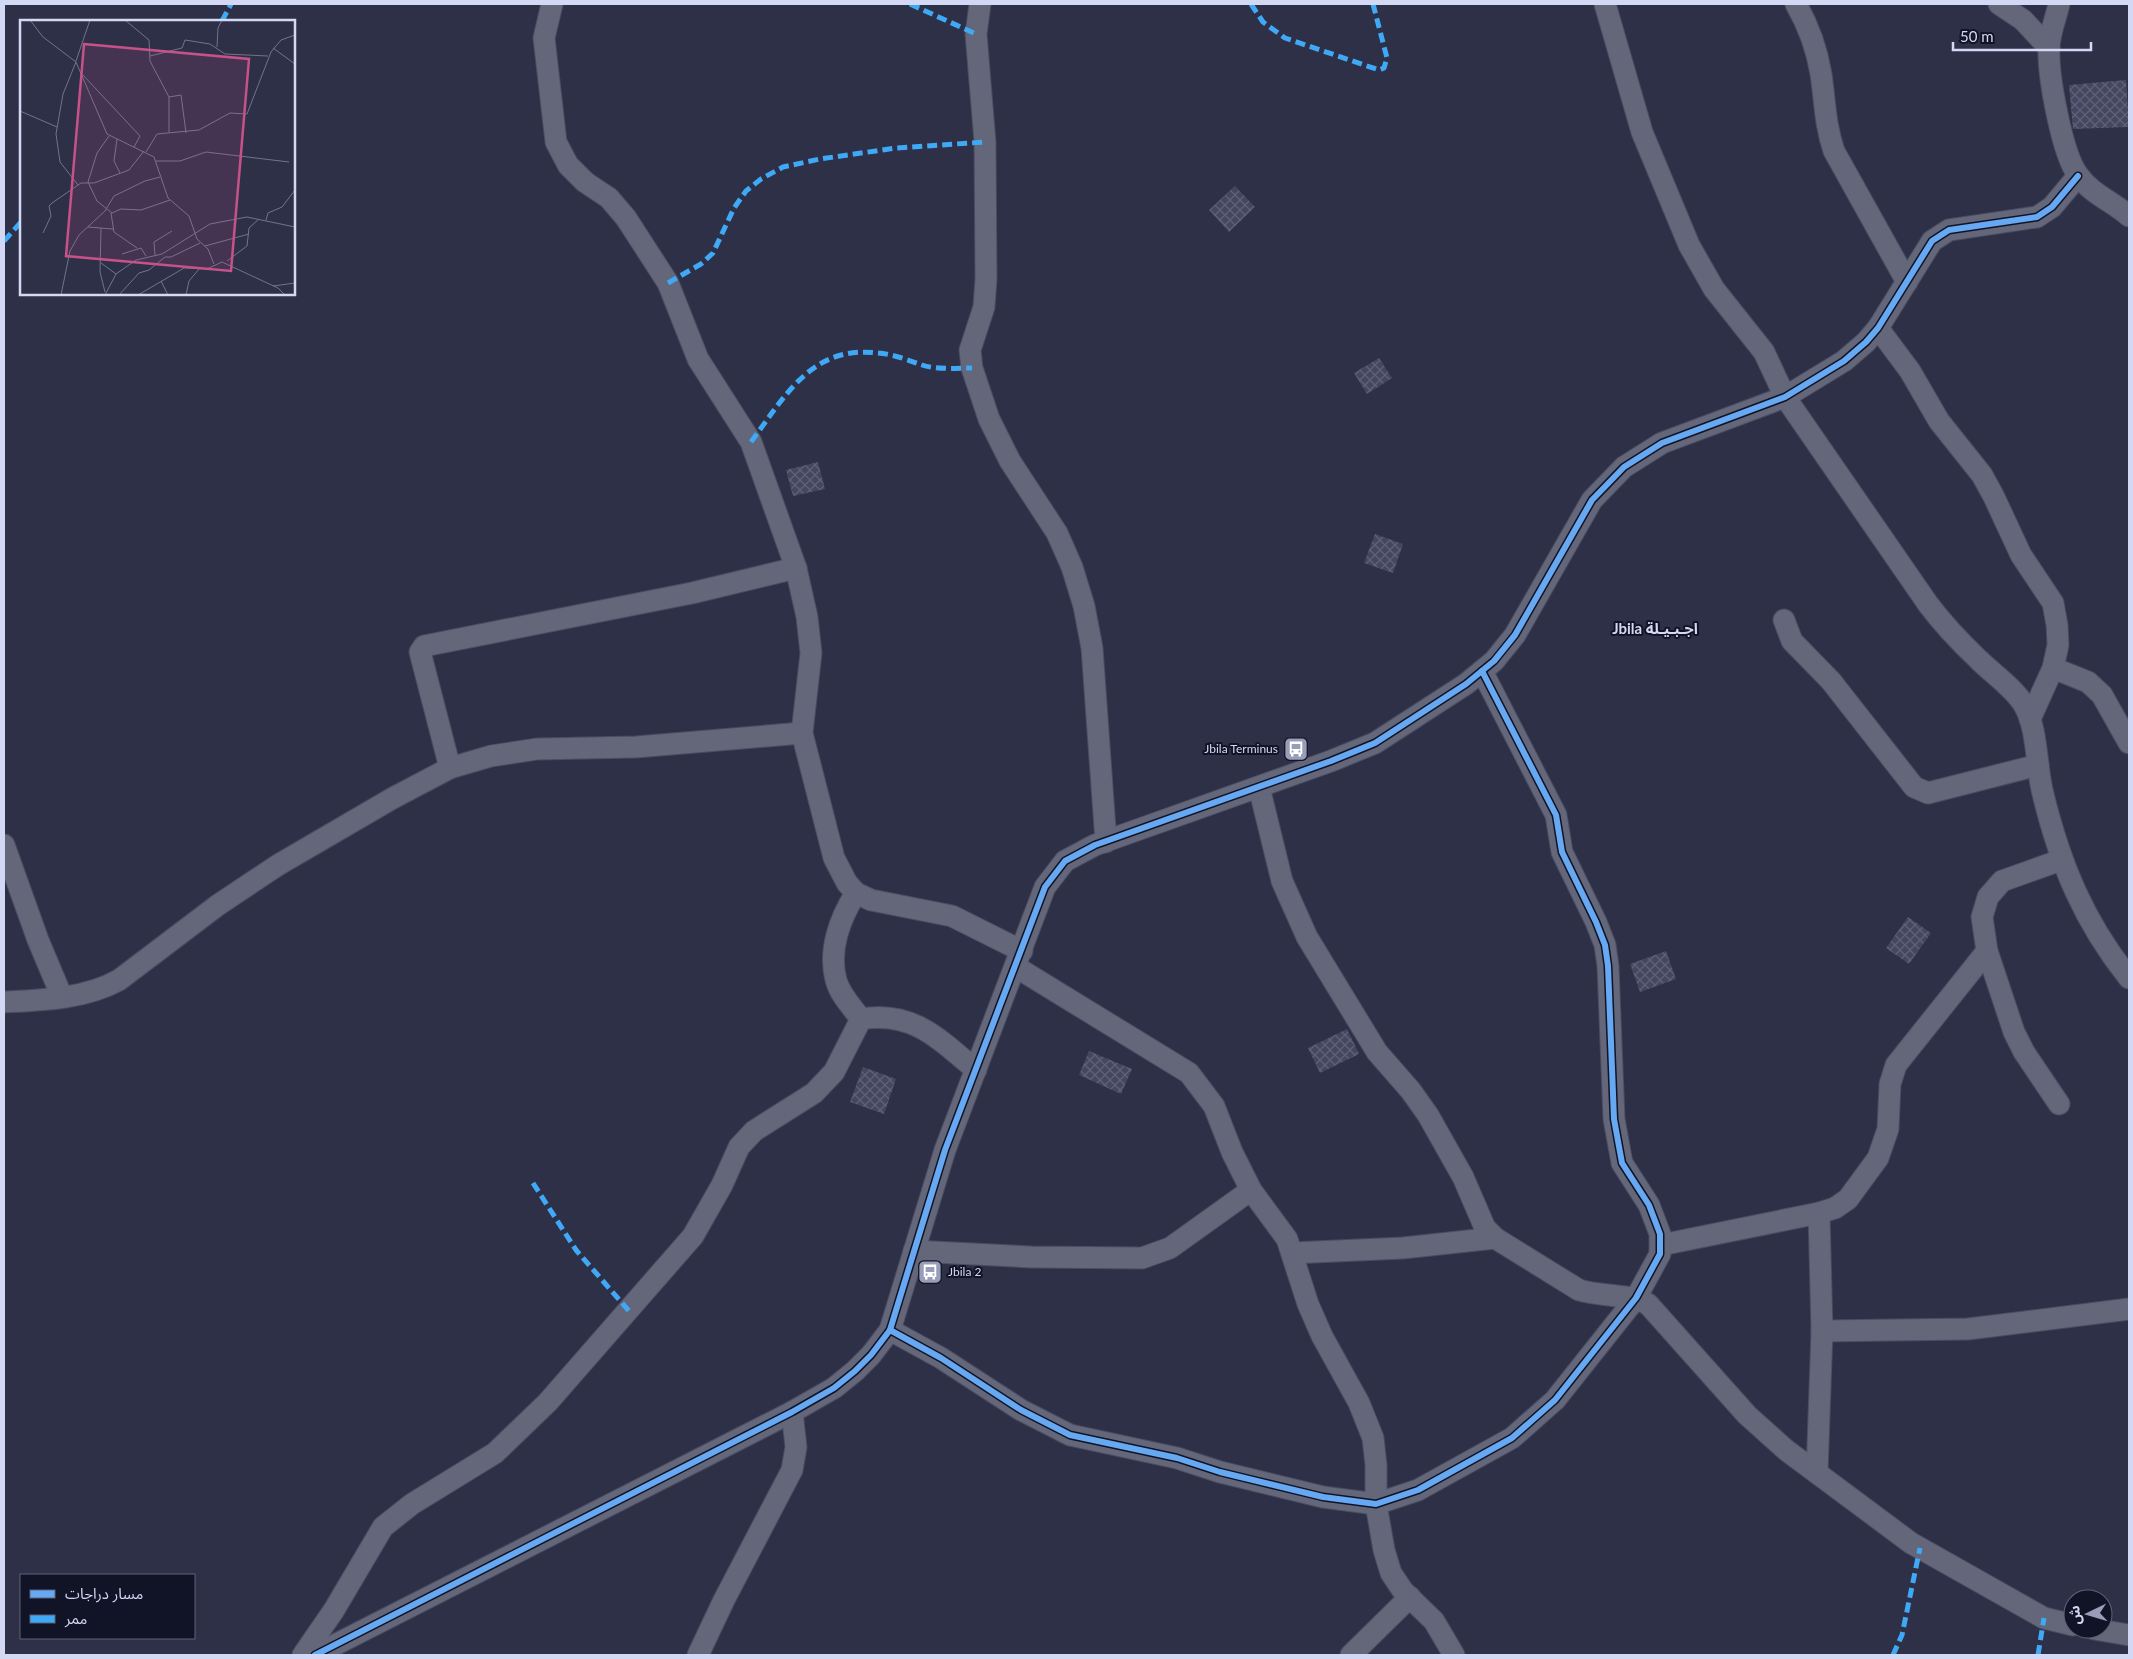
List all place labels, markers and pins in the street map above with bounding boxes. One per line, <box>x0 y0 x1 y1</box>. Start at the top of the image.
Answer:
bus stop icon: Jbila Terminus <box>1283 736 1309 762</box>
place label: Jbila Terminus <box>1204 741 1278 756</box>
bus stop icon: Jbila 2 <box>917 1259 943 1285</box>
place label: Jbila 2 <box>948 1264 981 1279</box>

